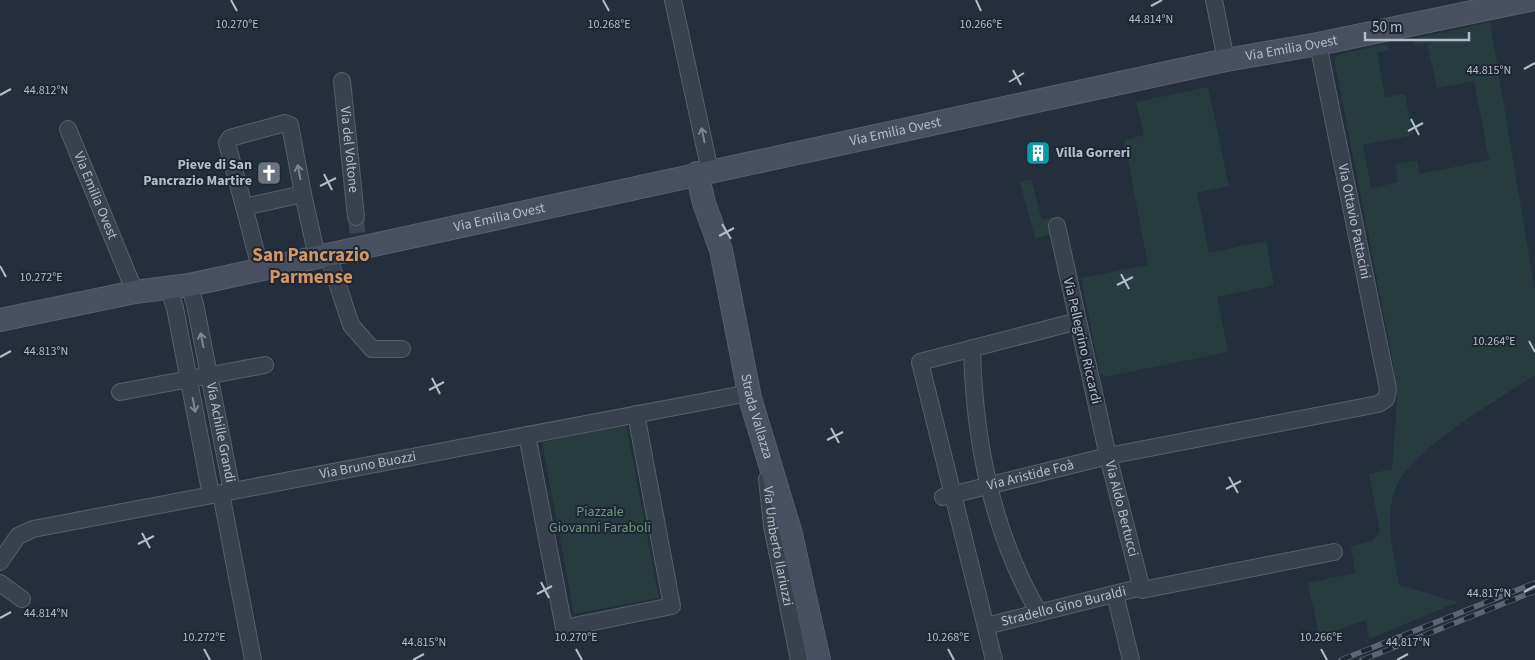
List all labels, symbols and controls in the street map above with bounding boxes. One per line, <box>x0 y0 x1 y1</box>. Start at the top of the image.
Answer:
scale bar <box>1365 10 1469 42</box>
text: 44.814°N <box>1129 11 1173 28</box>
text: 10.270°E <box>215 16 259 33</box>
text: 10.268°E <box>587 16 631 33</box>
text: 10.266°E <box>959 16 1003 33</box>
text: 50 m <box>1372 17 1402 38</box>
street label: Via Emilia Ovest <box>1244 30 1340 66</box>
text: 44.815°N <box>1467 62 1511 79</box>
text: 44.812°N <box>24 82 68 99</box>
street label: Via del Voltone <box>335 106 363 194</box>
street label: Via Emilia Ovest <box>848 112 943 151</box>
one-way arrow <box>698 127 707 143</box>
building icon: Villa Gorreri <box>1025 140 1051 166</box>
place label: Villa Gorreri <box>1055 143 1130 163</box>
street label: Via Emilia Ovest <box>68 149 122 243</box>
place label: Pieve di San Pancrazio Martire <box>143 155 252 191</box>
church icon: Pieve di San Pancrazio Martire <box>256 160 282 186</box>
street label: Via Ottavio Pattacini <box>1333 162 1375 281</box>
one-way arrow <box>294 164 303 180</box>
street label: Via Emilia Ovest <box>452 198 547 237</box>
district label: San Pancrazio Parmense <box>252 242 370 291</box>
text: 10.272°E <box>19 269 63 286</box>
street label: Via Pellegrino Riccardi <box>1058 276 1106 406</box>
one-way arrow <box>197 332 207 348</box>
text: 10.264°E <box>1472 333 1516 350</box>
text: 44.813°N <box>24 343 68 360</box>
street label: Strada Vallazza <box>735 372 778 462</box>
street label: Via Achille Grandi <box>201 381 240 484</box>
one-way arrow <box>189 396 199 412</box>
street label: Via Bruno Buozzi <box>318 446 418 484</box>
street label: Via Aristide Foà <box>985 455 1076 496</box>
street label: Via Aldo Bertucci <box>1100 459 1143 559</box>
street label: Via Umberto Ilariuzzi <box>758 485 798 608</box>
park label: Piazzale Giovanni Faraboli <box>549 502 651 538</box>
street label: Stradello Gino Buraldi <box>999 581 1128 632</box>
text: 44.817°N <box>1467 585 1511 602</box>
text: 44.814°N <box>24 605 68 622</box>
text: 10.272°E <box>182 629 226 646</box>
text: 10.270°E <box>554 629 598 646</box>
text: 10.268°E <box>926 629 970 646</box>
text: 10.266°E <box>1299 629 1343 646</box>
text: 44.815°N <box>402 634 446 651</box>
text: 44.817°N <box>1386 634 1430 651</box>

